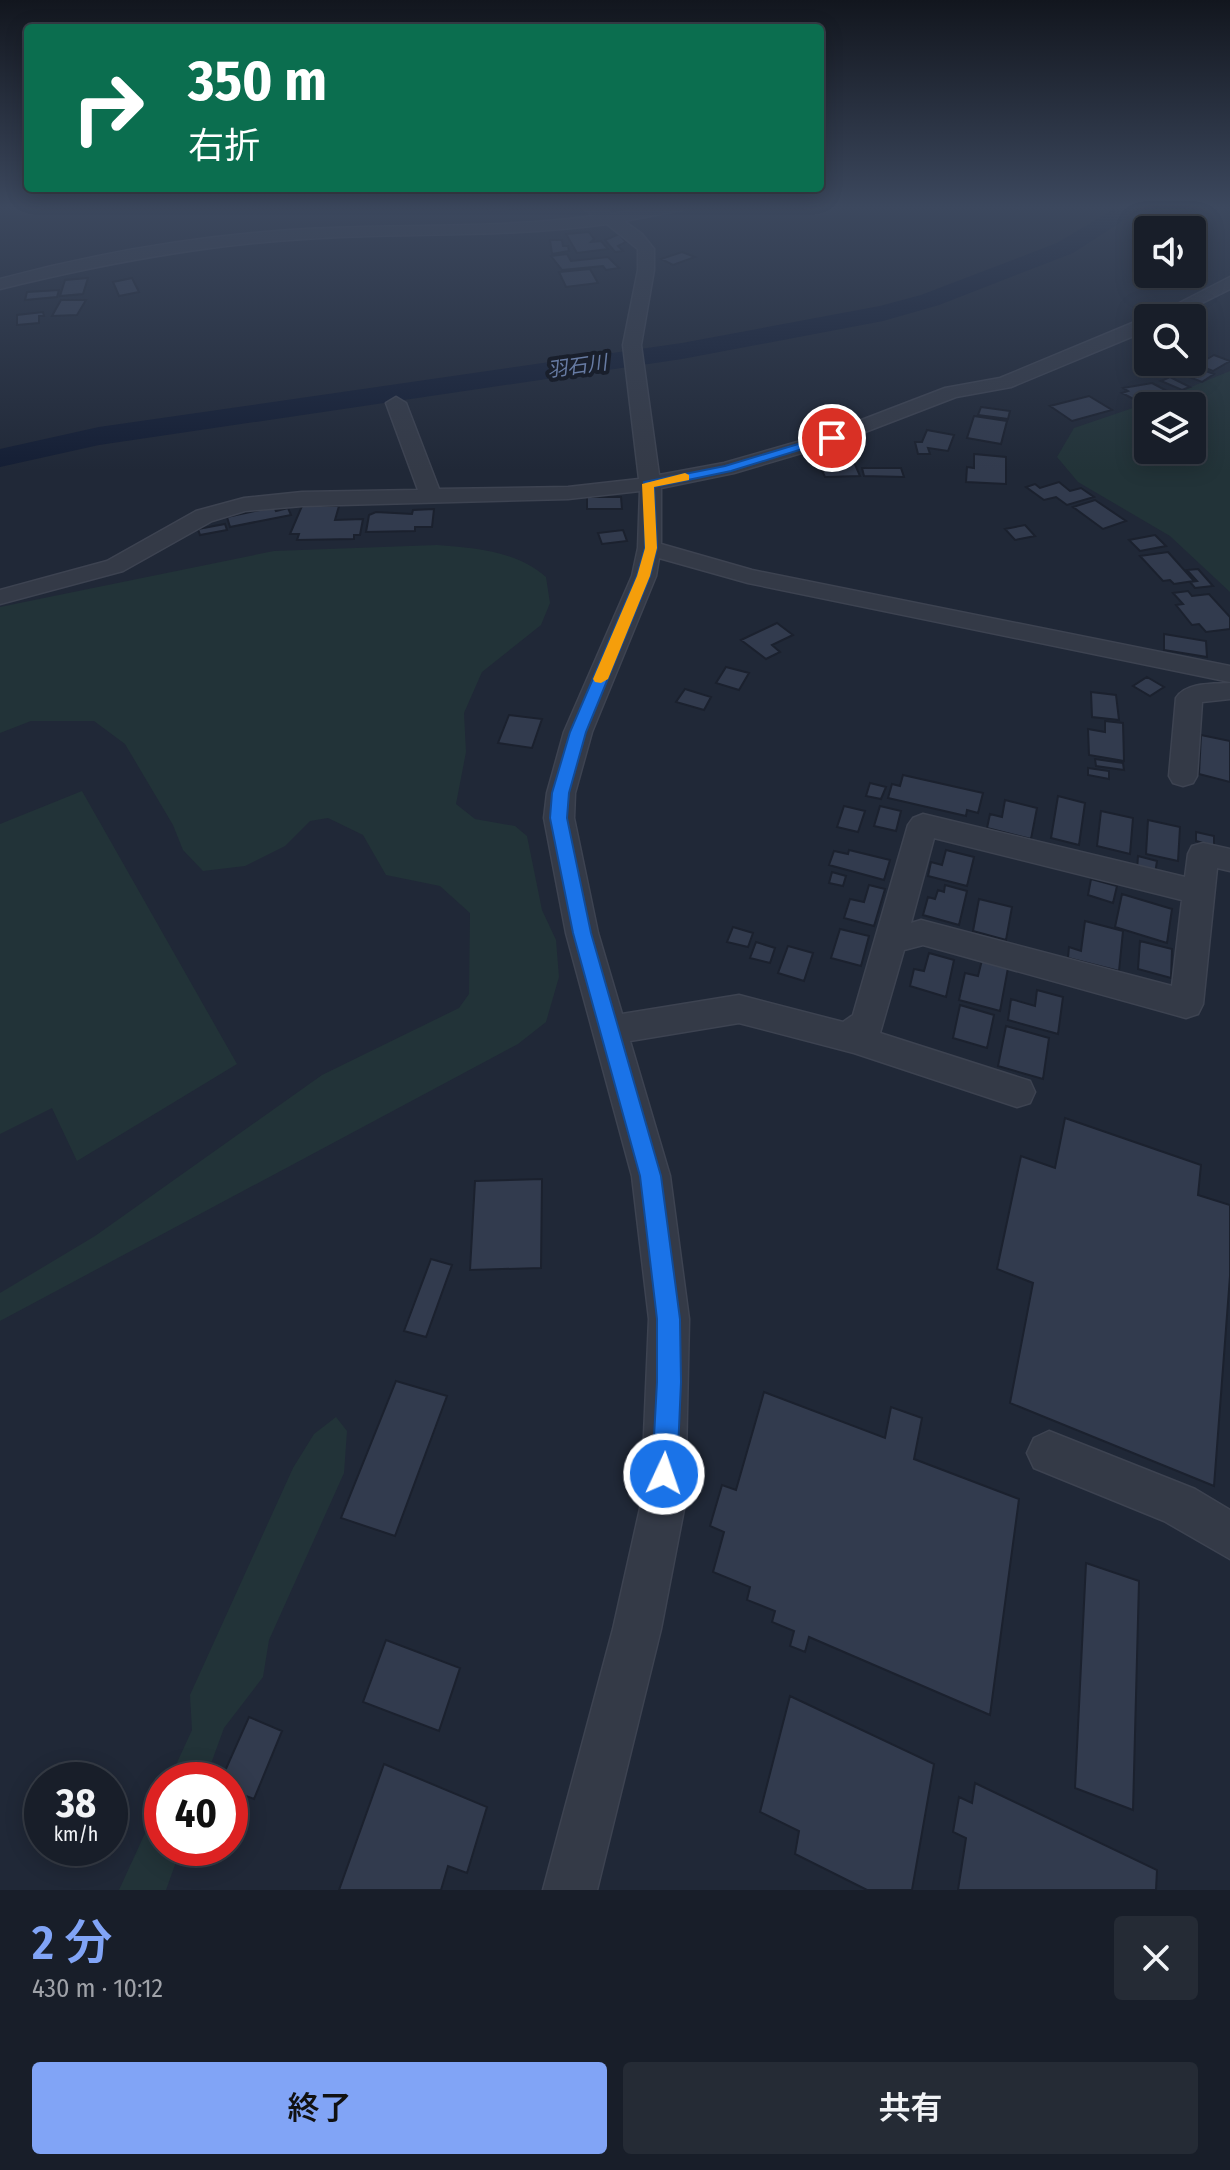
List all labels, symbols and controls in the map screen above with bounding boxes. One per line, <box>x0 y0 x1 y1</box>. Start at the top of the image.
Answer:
text: 350 m <box>188 48 327 115</box>
icon: right <box>56 56 160 160</box>
text: 右折 <box>188 124 260 168</box>
map controls <box>1134 216 1206 464</box>
button: sound <box>1134 216 1206 288</box>
button: search <box>1134 304 1206 376</box>
water label: 羽石川 <box>546 350 610 382</box>
button: layers <box>1134 392 1206 464</box>
pin <box>798 404 866 472</box>
icon: arrive <box>810 416 854 460</box>
position arrow <box>622 1432 706 1516</box>
speed limit sign: 40 <box>144 1762 248 1866</box>
text: 38 <box>56 1780 96 1828</box>
text: km/h <box>54 1822 98 1846</box>
text: 2 分 <box>32 1914 112 1972</box>
button: close <box>1114 1916 1198 2000</box>
text: 430 m · 10:12 <box>32 1973 163 2004</box>
button: 終了 <box>32 2062 607 2154</box>
button: 共有 <box>623 2062 1198 2154</box>

